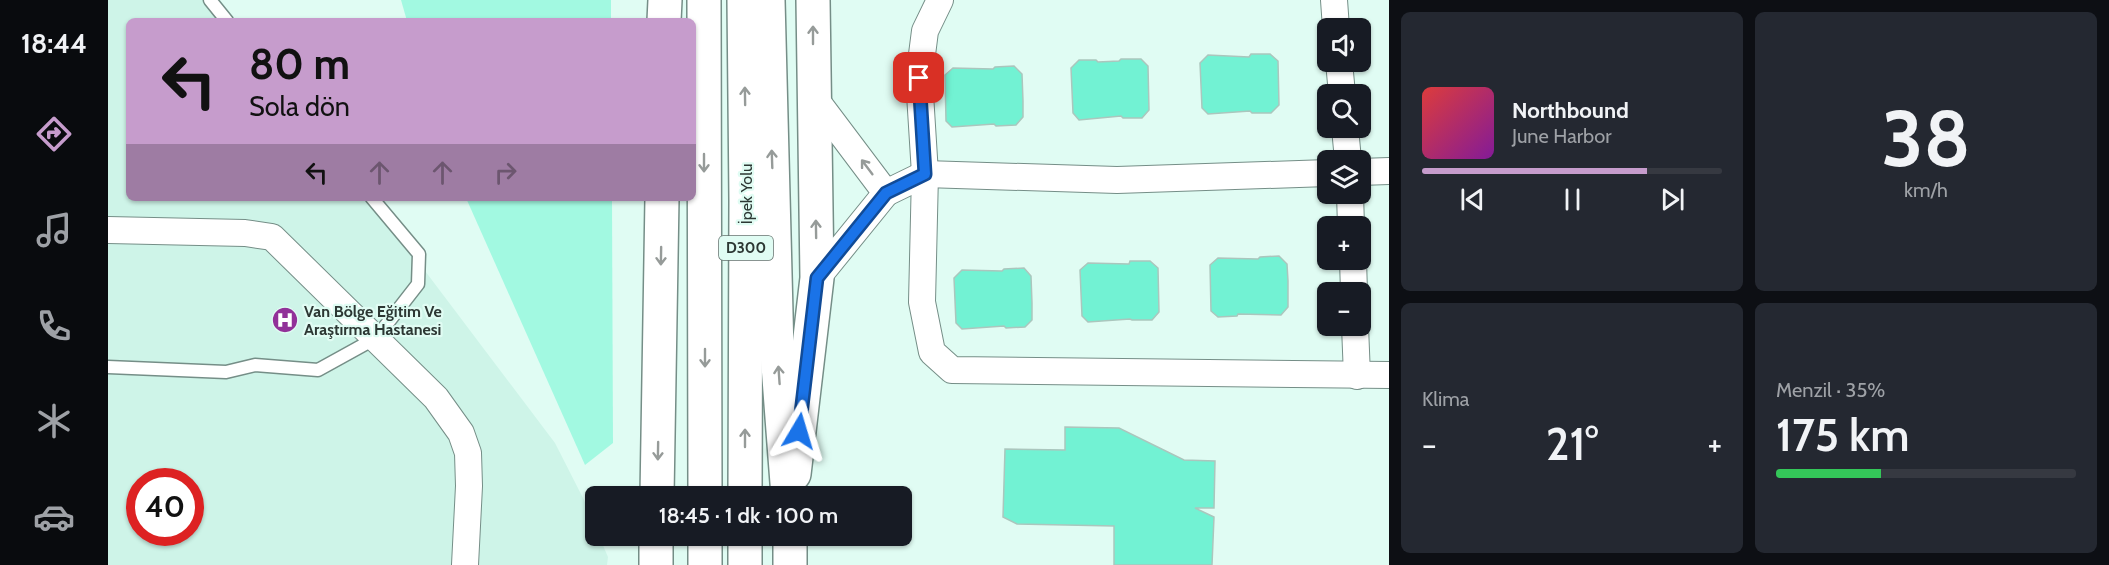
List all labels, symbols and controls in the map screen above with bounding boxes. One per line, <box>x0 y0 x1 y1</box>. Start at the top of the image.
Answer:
map controls <box>1317 18 1371 336</box>
button: sound <box>1317 18 1371 72</box>
one-way arrow <box>807 25 819 45</box>
text: 18:44 <box>21 27 87 60</box>
text: 80 m <box>249 38 350 90</box>
icon: left <box>150 42 228 120</box>
pin <box>893 52 944 103</box>
icon: arrive <box>902 61 935 94</box>
button: search <box>1317 84 1371 138</box>
one-way arrow <box>739 87 751 107</box>
text: Sola dön <box>249 90 350 123</box>
text: 38 <box>1881 91 1971 186</box>
text: Northbound <box>1512 97 1629 124</box>
icon: directions <box>33 113 75 155</box>
text: June Harbor <box>1512 124 1612 148</box>
one-way arrow <box>767 150 778 170</box>
button: layers <box>1317 150 1371 204</box>
one-way arrow <box>699 153 710 173</box>
icon: left <box>300 156 333 189</box>
icon: ahead <box>363 156 396 189</box>
icon: ahead <box>426 156 459 189</box>
icon: right <box>489 156 522 189</box>
one-way arrow <box>860 159 873 175</box>
street label: İpek Yolu <box>737 164 756 224</box>
text: km/h <box>1904 178 1948 202</box>
icon: previous <box>1456 183 1489 216</box>
icon: pause <box>1556 183 1589 216</box>
icon: next <box>1656 183 1689 216</box>
icon: music <box>33 209 75 251</box>
button: + <box>1317 216 1371 270</box>
one-way arrow <box>810 220 822 240</box>
road number: D300 <box>719 236 773 260</box>
one-way arrow <box>655 246 666 266</box>
button: − <box>1317 282 1371 336</box>
place label: Van Bölge Eğitim Ve Araştırma Hastanesi <box>304 302 442 339</box>
icon: phone <box>33 305 75 347</box>
hospital icon: Van Bölge Eğitim Ve Araştırma Hastanesi <box>270 305 300 335</box>
one-way arrow <box>699 348 711 368</box>
one-way arrow <box>773 366 784 386</box>
text: Menzil · 35% <box>1776 378 1885 402</box>
text: Klima <box>1422 387 1469 411</box>
position arrow <box>767 399 831 463</box>
icon: climate <box>33 400 75 442</box>
text: 175 km <box>1776 408 1910 462</box>
text: 21° <box>1546 417 1598 471</box>
text: − <box>1422 424 1437 464</box>
text: + <box>1707 424 1722 464</box>
one-way arrow <box>739 429 751 449</box>
one-way arrow <box>652 441 663 461</box>
speed limit sign: 40 <box>126 468 204 546</box>
icon: car <box>33 496 75 538</box>
text: 18:45 · 1 dk · 100 m <box>659 502 838 529</box>

